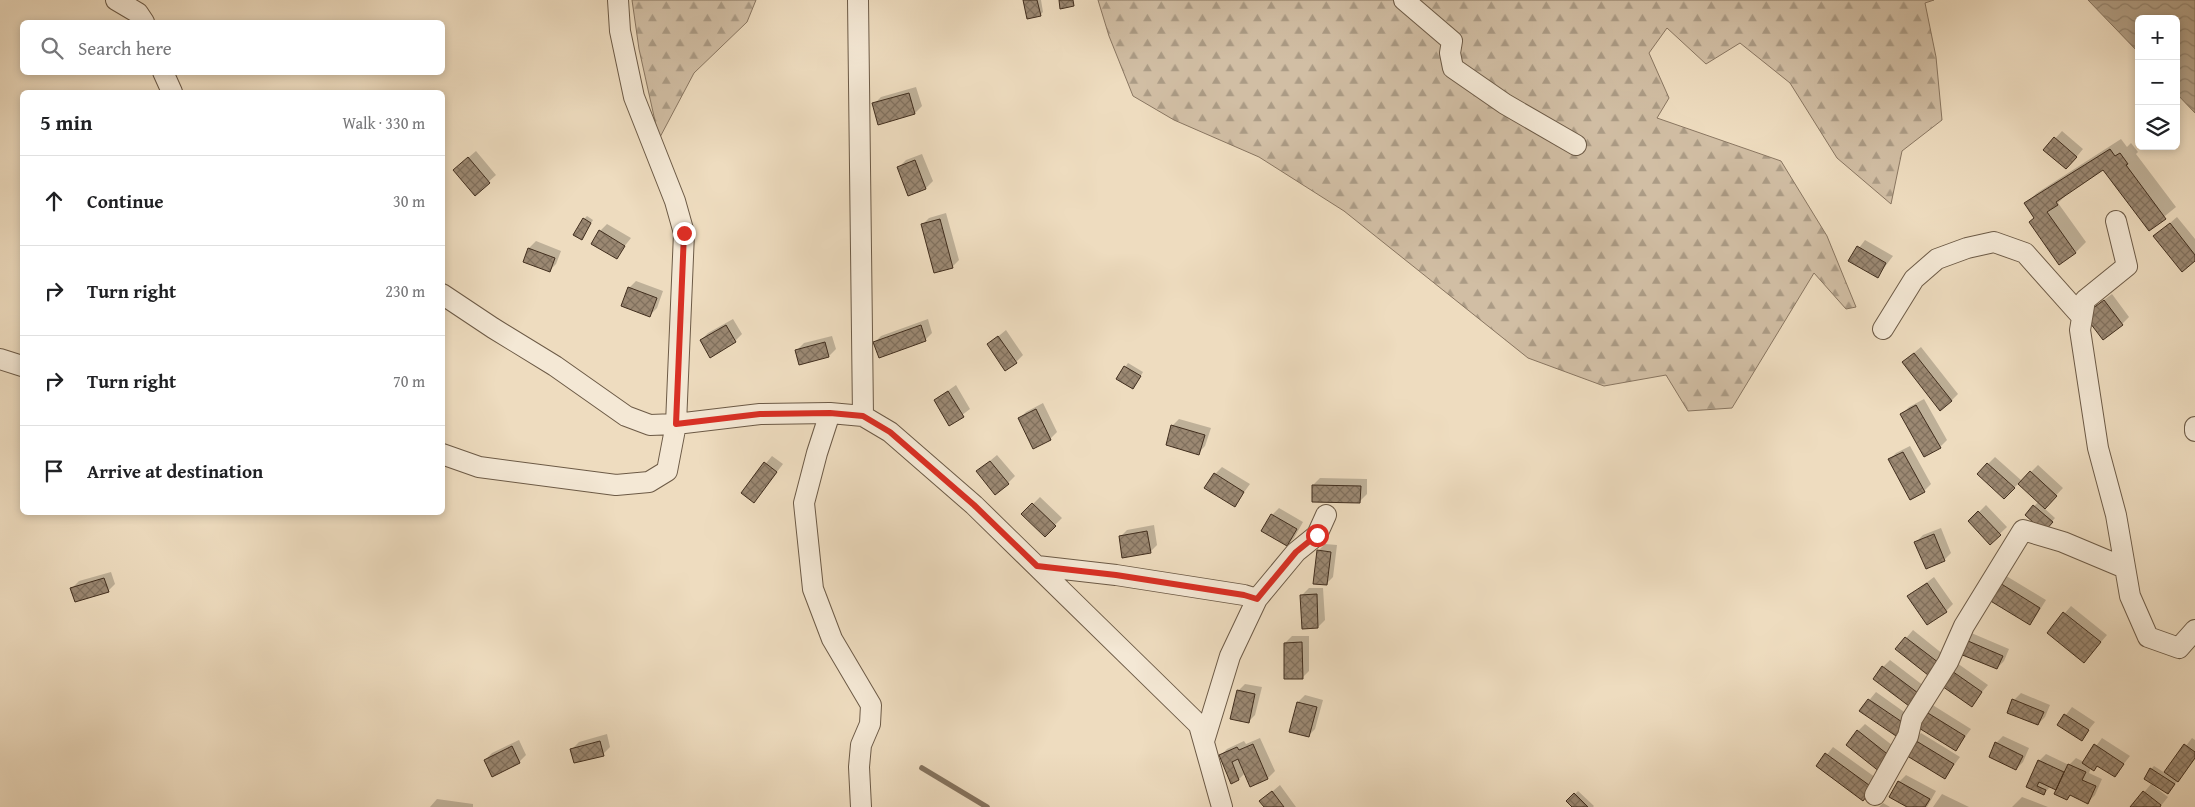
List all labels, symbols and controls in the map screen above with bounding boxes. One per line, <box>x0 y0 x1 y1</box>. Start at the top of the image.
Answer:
map controls <box>2135 15 2180 150</box>
button: + <box>2135 15 2180 60</box>
search box <box>20 20 445 75</box>
icon: search <box>38 34 66 62</box>
text: Search here <box>78 34 172 62</box>
button: − <box>2135 60 2180 105</box>
button: layers <box>2135 105 2180 150</box>
text: 5 min <box>40 107 92 138</box>
text: Walk · 330 m <box>342 111 425 135</box>
icon: ahead <box>40 187 68 215</box>
text: Continue <box>87 187 164 215</box>
text: 30 m <box>393 189 425 213</box>
route end <box>673 222 696 245</box>
icon: right <box>40 277 68 305</box>
text: Turn right <box>87 277 176 305</box>
text: 230 m <box>385 279 425 303</box>
icon: right <box>40 367 68 395</box>
text: Turn right <box>87 367 176 395</box>
text: 70 m <box>393 369 425 393</box>
icon: arrive <box>40 457 68 485</box>
text: Arrive at destination <box>87 457 263 485</box>
route start <box>1306 524 1329 547</box>

